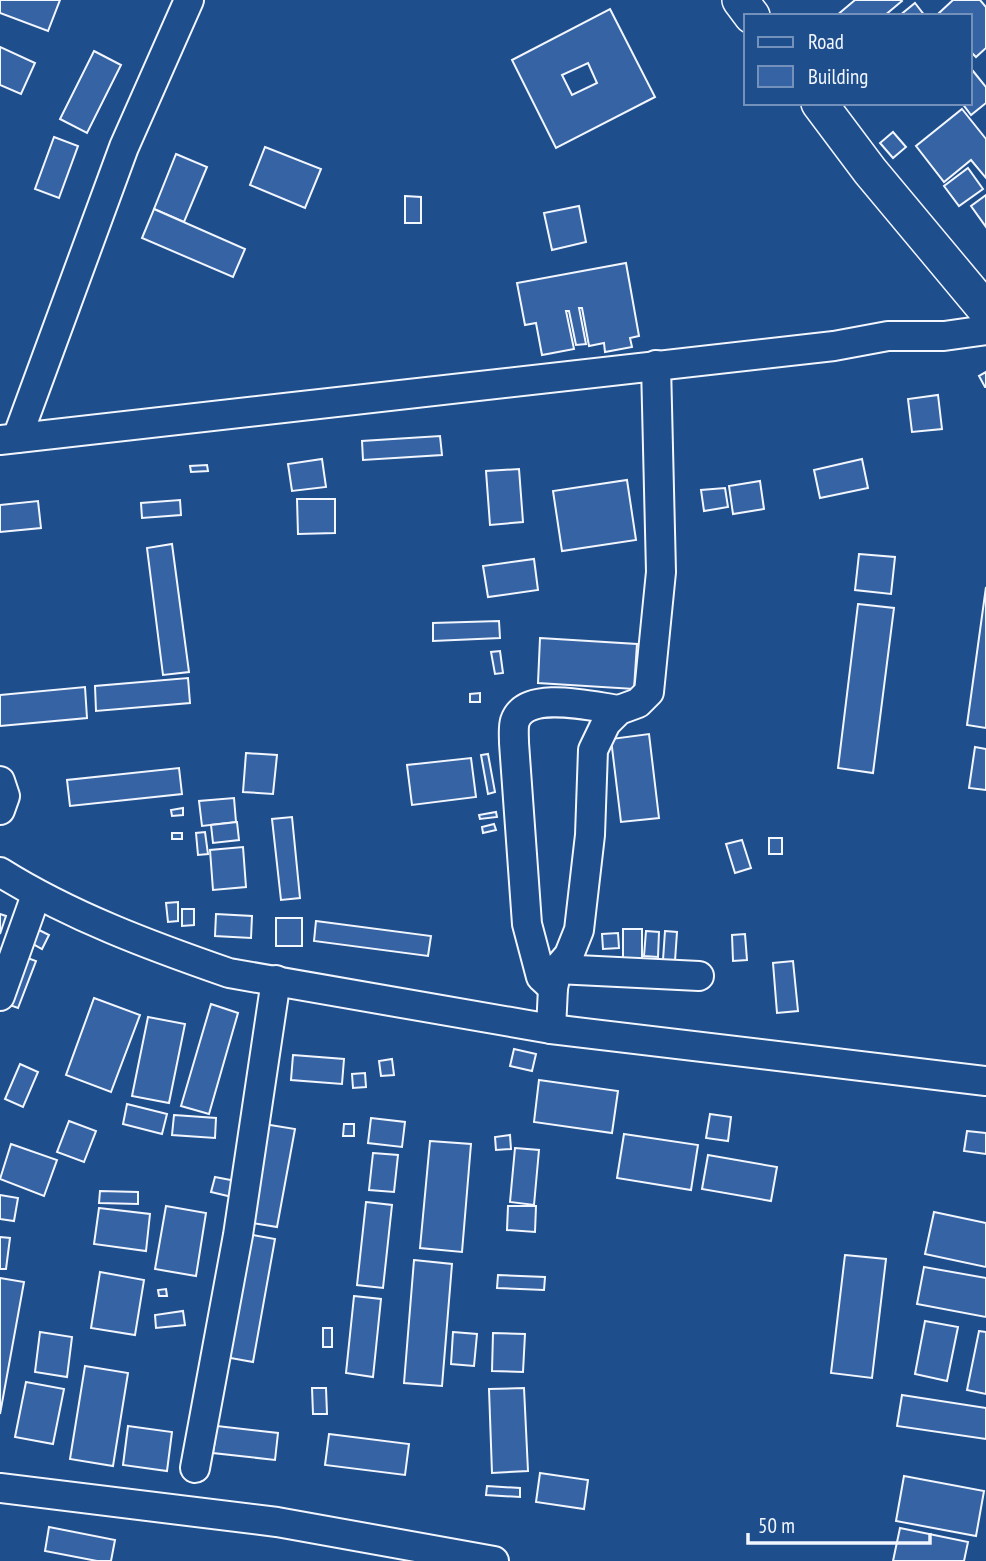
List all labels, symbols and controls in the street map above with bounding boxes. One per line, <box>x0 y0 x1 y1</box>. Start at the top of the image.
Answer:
legend <box>744 14 972 105</box>
text: Road <box>808 28 844 55</box>
text: Building <box>808 63 868 90</box>
scale bar <box>748 1502 930 1546</box>
text: 50 m <box>758 1512 795 1539</box>

